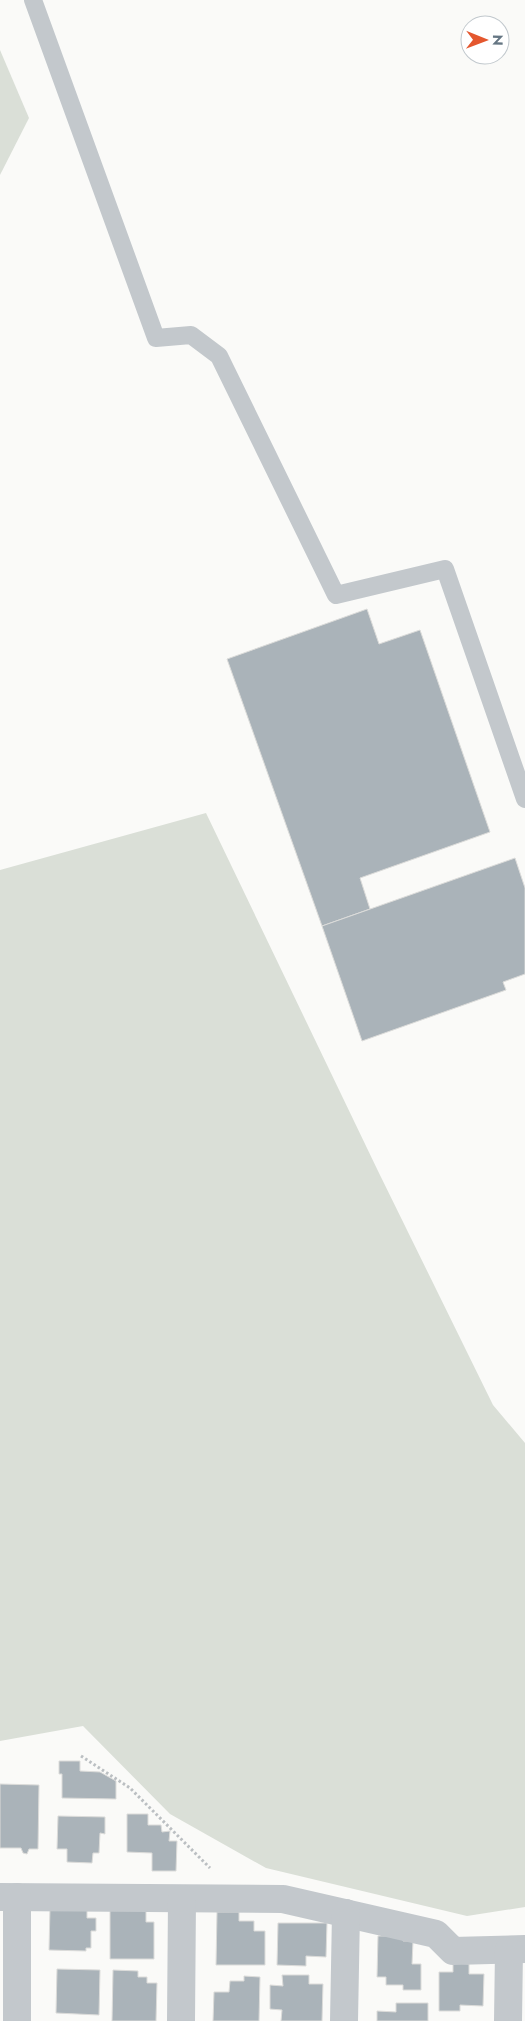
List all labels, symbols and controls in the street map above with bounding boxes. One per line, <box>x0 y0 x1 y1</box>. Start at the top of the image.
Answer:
north arrow <box>460 15 510 65</box>
text: N <box>488 34 508 46</box>

